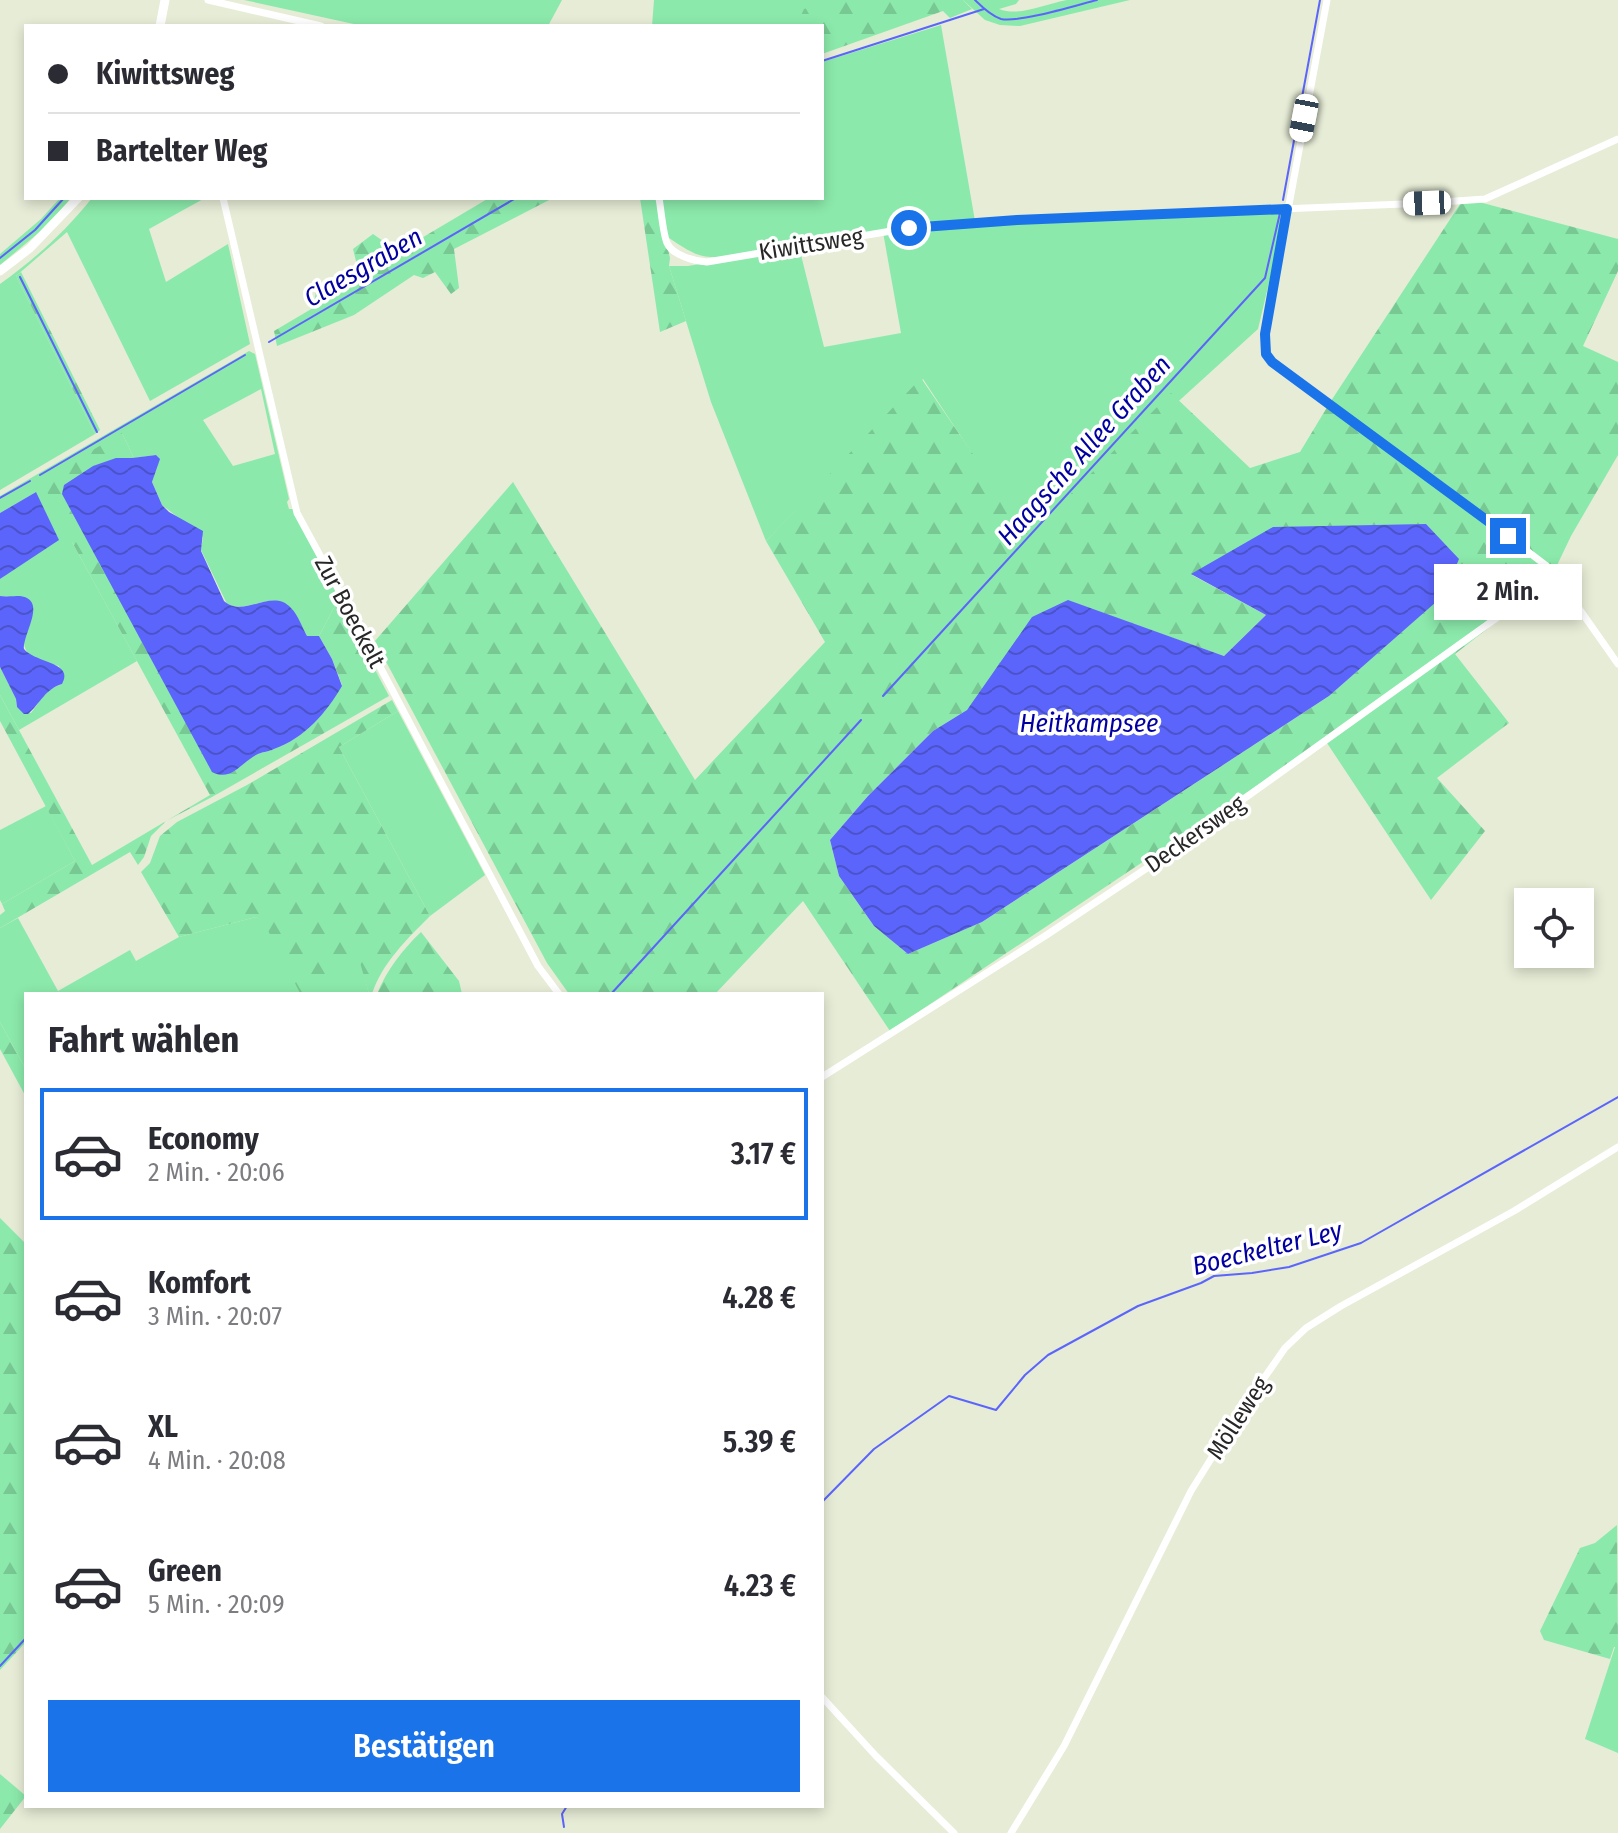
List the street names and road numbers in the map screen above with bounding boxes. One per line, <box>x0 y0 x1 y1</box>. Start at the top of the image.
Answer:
street label: Kiwittsweg <box>757 222 866 266</box>
street label: Zur Boeckelt <box>309 551 391 673</box>
street label: Deckersweg <box>1140 789 1251 879</box>
street label: Mölleweg <box>1201 1371 1275 1465</box>

